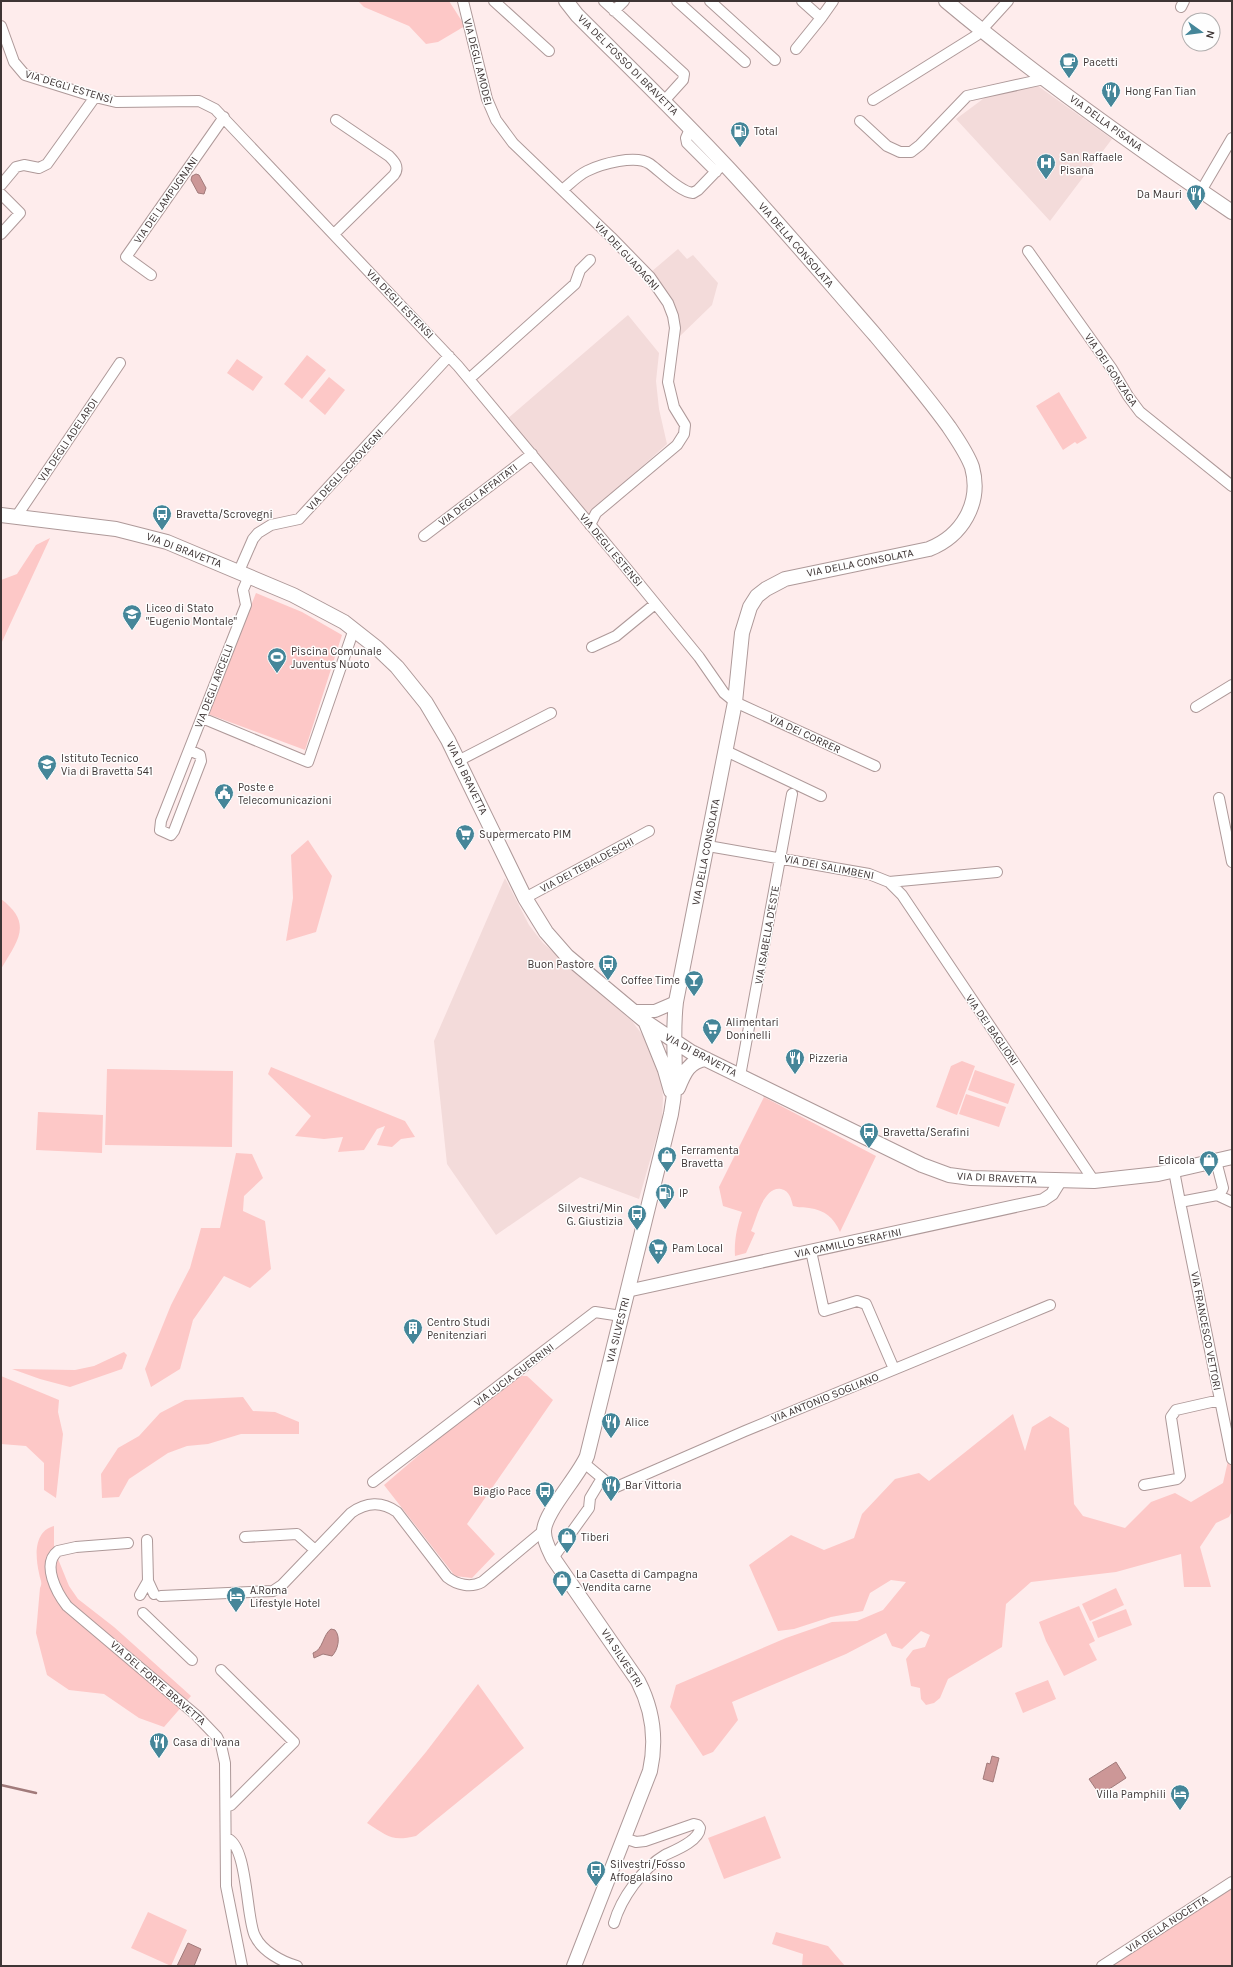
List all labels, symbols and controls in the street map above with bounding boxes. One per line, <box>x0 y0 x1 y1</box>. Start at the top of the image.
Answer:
street label: VIA DEL FOSSO DI BRAVETTA <box>575 12 682 119</box>
north arrow <box>1181 12 1221 52</box>
street label: VIA DEGLI AMODEI <box>461 17 495 107</box>
text: N <box>1203 29 1217 40</box>
cafe icon: Pacetti <box>1058 51 1080 79</box>
place label: Pacetti <box>1083 56 1118 69</box>
street label: VIA DEGLI ESTENSI <box>23 67 115 107</box>
restaurant icon: Hong Fan Tian <box>1100 80 1122 108</box>
place label: Hong Fan Tian <box>1125 85 1196 98</box>
street label: VIA DELLA PISANA <box>1067 92 1145 154</box>
fuel station icon: Total <box>729 120 751 148</box>
place label: Total <box>754 125 778 138</box>
place label: San Raffaele Pisana <box>1060 151 1123 177</box>
hospital icon: San Raffaele Pisana <box>1035 152 1057 180</box>
street label: VIA DEI LAMPUGNANI <box>131 154 201 246</box>
restaurant icon: Da Mauri <box>1185 183 1207 211</box>
place label: Da Mauri <box>1137 188 1182 201</box>
street label: VIA DELLA CONSOLATA <box>756 200 837 291</box>
street label: VIA DEI GUADAGNI <box>592 219 662 293</box>
street label: VIA DEGLI ESTENSI <box>364 267 436 341</box>
street label: VIA DEI GONZAGA <box>1082 331 1141 410</box>
street label: VIA DEGLI ADELARDI <box>35 396 101 484</box>
street label: VIA DEGLI SCROVEGNI <box>304 427 386 513</box>
street label: VIA DEGLI AFFAITATI <box>436 461 520 529</box>
bus stop icon: Bravetta/Scrovegni <box>151 503 173 531</box>
place label: Bravetta/Scrovegni <box>176 508 273 521</box>
street label: VIA DEGLI ESTENSI <box>577 511 645 589</box>
street label: VIA DI BRAVETTA <box>144 530 224 571</box>
street label: VIA DELLA CONSOLATA <box>806 546 915 580</box>
place label: Liceo di Stato "Eugenio Montale" <box>146 602 237 628</box>
school or university icon: Liceo di Stato "Eugenio Montale" <box>121 603 143 631</box>
street label: VIA DEGLI ARCELLI <box>192 642 236 730</box>
place label: Piscina Comunale Juventus Nuoto <box>291 645 382 671</box>
sports icon: Piscina Comunale Juventus Nuoto <box>266 646 288 674</box>
street label: VIA DEI CORRER <box>767 712 843 756</box>
street label: VIA DI BRAVETTA <box>444 739 491 817</box>
place label: Istituto Tecnico Via di Bravetta 541 <box>61 752 153 778</box>
school or university icon: Istituto Tecnico Via di Bravetta 541 <box>36 753 58 781</box>
place label: Poste e Telecomunicazioni <box>238 781 332 807</box>
public building icon: Poste e Telecomunicazioni <box>213 782 235 810</box>
street label: VIA DELLA CONSOLATA <box>689 797 723 906</box>
supermarket icon: Supermercato PIM <box>454 823 476 851</box>
place label: Supermercato PIM <box>479 828 571 841</box>
street label: VIA DEI TEBALDESCHI <box>538 835 636 895</box>
street label: VIA DEI SALIMBENI <box>783 852 875 882</box>
street label: VIA ISABELLA D'ESTE <box>752 885 782 985</box>
bus stop icon: Buon Pastore <box>597 953 619 981</box>
place label: Buon Pastore <box>528 958 594 971</box>
bar icon: Coffee Time <box>683 969 705 997</box>
place label: Coffee Time <box>621 974 680 987</box>
street label: VIA DEI BAGLIONI <box>963 992 1021 1068</box>
place label: Alimentari Doninelli <box>726 1016 779 1042</box>
supermarket icon: Alimentari Doninelli <box>701 1017 723 1045</box>
street label: VIA DI BRAVETTA <box>663 1030 740 1080</box>
restaurant icon: Pizzeria <box>784 1047 806 1075</box>
place label: Pizzeria <box>809 1052 848 1065</box>
bus stop icon: Bravetta/Serafini <box>858 1121 880 1149</box>
place label: Bravetta/Serafini <box>883 1126 969 1139</box>
place label: Ferramenta Bravetta <box>681 1144 739 1170</box>
shop icon: Ferramenta Bravetta <box>656 1145 678 1173</box>
shop icon: Edicola <box>1198 1149 1220 1177</box>
place label: Edicola <box>1158 1154 1195 1167</box>
street label: VIA DI BRAVETTA <box>957 1169 1038 1187</box>
fuel station icon: IP <box>654 1182 676 1210</box>
place label: IP <box>679 1187 688 1200</box>
place label: Silvestri/Min G. Giustizia <box>558 1202 623 1228</box>
bus stop icon: Silvestri/Min G. Giustizia <box>626 1203 648 1231</box>
street label: VIA CAMILLO SERAFINI <box>793 1225 903 1261</box>
supermarket icon: Pam Local <box>647 1237 669 1265</box>
place label: Pam Local <box>672 1242 723 1255</box>
street label: VIA FRANCESCO VETTORI <box>1188 1270 1224 1392</box>
street label: VIA SILVESTRI <box>604 1296 632 1364</box>
place label: Centro Studi Penitenziari <box>427 1316 490 1342</box>
building icon: Centro Studi Penitenziari <box>402 1317 424 1345</box>
street label: VIA LUCIA GUERRINI <box>471 1341 557 1409</box>
street label: VIA ANTONIO SOGLIANO <box>769 1370 881 1426</box>
restaurant icon: Alice <box>600 1411 622 1439</box>
place label: Alice <box>625 1416 649 1429</box>
restaurant icon: Bar Vittoria <box>600 1474 622 1502</box>
place label: Bar Vittoria <box>625 1479 682 1492</box>
bus stop icon: Biagio Pace <box>534 1480 556 1508</box>
place label: Biagio Pace <box>473 1485 531 1498</box>
shop icon: Tiberi <box>556 1526 578 1554</box>
place label: Tiberi <box>581 1531 609 1544</box>
place label: La Casetta di Campagna - Vendita carne <box>576 1568 698 1594</box>
shop icon: La Casetta di Campagna - Vendita carne <box>551 1569 573 1597</box>
place label: A.Roma Lifestyle Hotel <box>250 1584 320 1610</box>
hotel icon: A.Roma Lifestyle Hotel <box>225 1585 247 1613</box>
street label: VIA SILVESTRI <box>598 1626 646 1690</box>
street label: VIA DEL FORTE BRAVETTA <box>108 1638 209 1728</box>
restaurant icon: Casa di Ivana <box>148 1731 170 1759</box>
place label: Casa di Ivana <box>173 1736 240 1749</box>
hotel icon: Villa Pamphili <box>1169 1783 1191 1811</box>
place label: Villa Pamphili <box>1097 1788 1166 1801</box>
place label: Silvestri/Fosso Affogalasino <box>610 1858 685 1884</box>
bus stop icon: Silvestri/Fosso Affogalasino <box>585 1859 607 1887</box>
street label: VIA DELLA NOCETTA <box>1123 1892 1211 1955</box>

